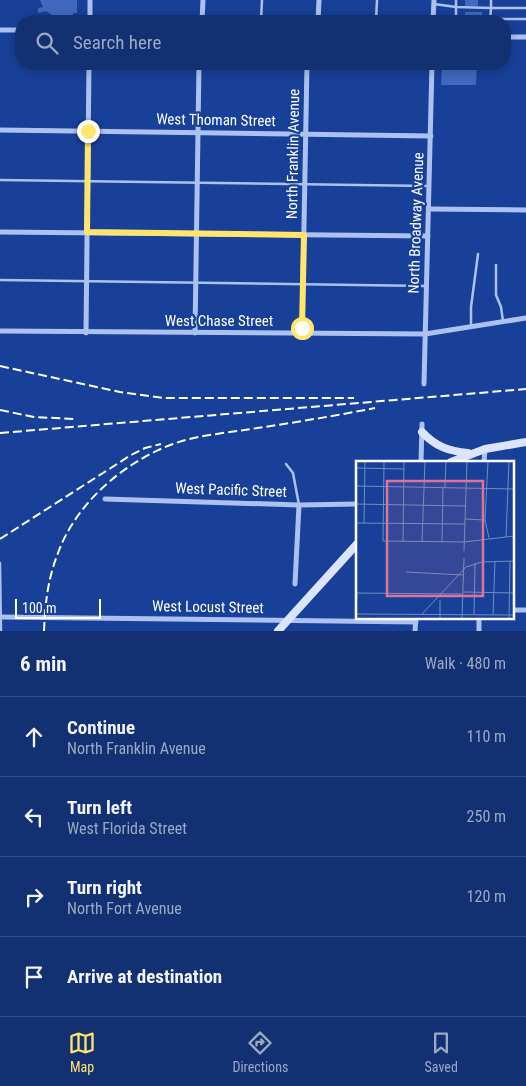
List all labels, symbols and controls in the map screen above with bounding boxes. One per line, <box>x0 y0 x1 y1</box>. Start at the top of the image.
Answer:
search box <box>15 15 511 70</box>
icon: search <box>33 29 61 57</box>
text: Search here <box>73 31 161 54</box>
street label: North Franklin Avenue <box>283 89 303 219</box>
street label: West Thoman Street <box>156 110 276 130</box>
route end <box>77 120 100 143</box>
street label: North Broadway Avenue <box>405 152 427 294</box>
street label: West Chase Street <box>165 312 273 330</box>
route start <box>291 317 314 340</box>
inset map <box>356 461 514 618</box>
street label: West Pacific Street <box>175 479 287 501</box>
scale bar <box>15 596 101 619</box>
street label: West Locust Street <box>152 597 264 617</box>
text: 100 m <box>22 600 57 616</box>
text: 6 min <box>20 652 67 676</box>
text: Walk · 480 m <box>425 654 506 673</box>
text: Continue <box>67 716 135 739</box>
icon: ahead <box>20 723 48 751</box>
text: 110 m <box>467 727 506 746</box>
text: North Franklin Avenue <box>67 739 206 758</box>
text: Turn left <box>67 796 132 819</box>
icon: left <box>20 803 48 831</box>
text: 250 m <box>467 807 506 826</box>
text: West Florida Street <box>67 819 187 838</box>
text: Turn right <box>67 876 142 899</box>
icon: right <box>20 883 48 911</box>
text: 120 m <box>467 887 506 906</box>
text: North Fort Avenue <box>67 899 182 918</box>
icon: arrive <box>20 963 48 991</box>
text: Arrive at destination <box>67 965 222 988</box>
tab: Map <box>68 1029 96 1075</box>
tab: Directions <box>232 1029 288 1075</box>
tab: Saved <box>425 1029 458 1075</box>

